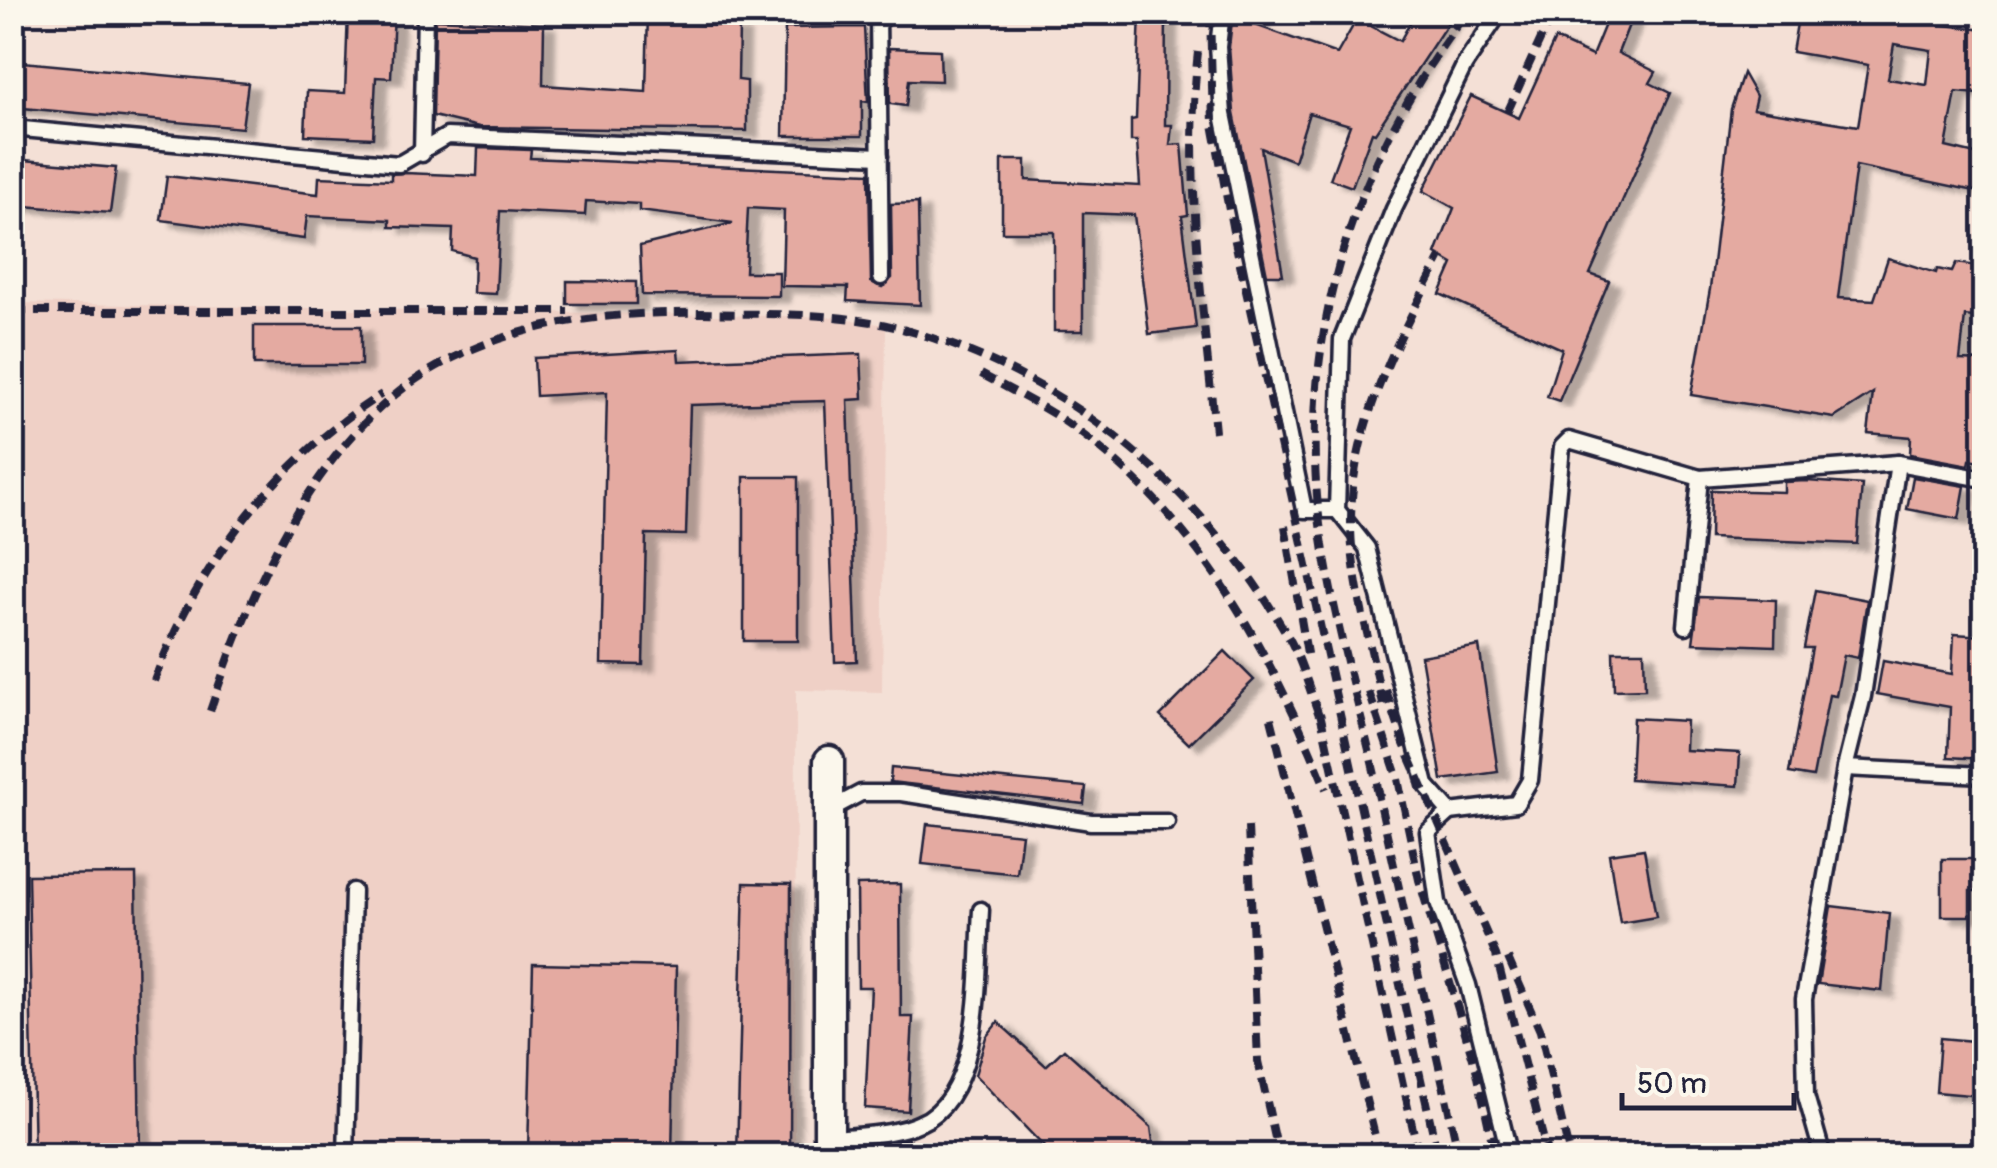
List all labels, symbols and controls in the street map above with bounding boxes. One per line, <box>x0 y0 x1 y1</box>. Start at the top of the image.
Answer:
scale bar <box>1622 1048 1794 1110</box>
text: 50 m <box>1637 1065 1707 1102</box>

